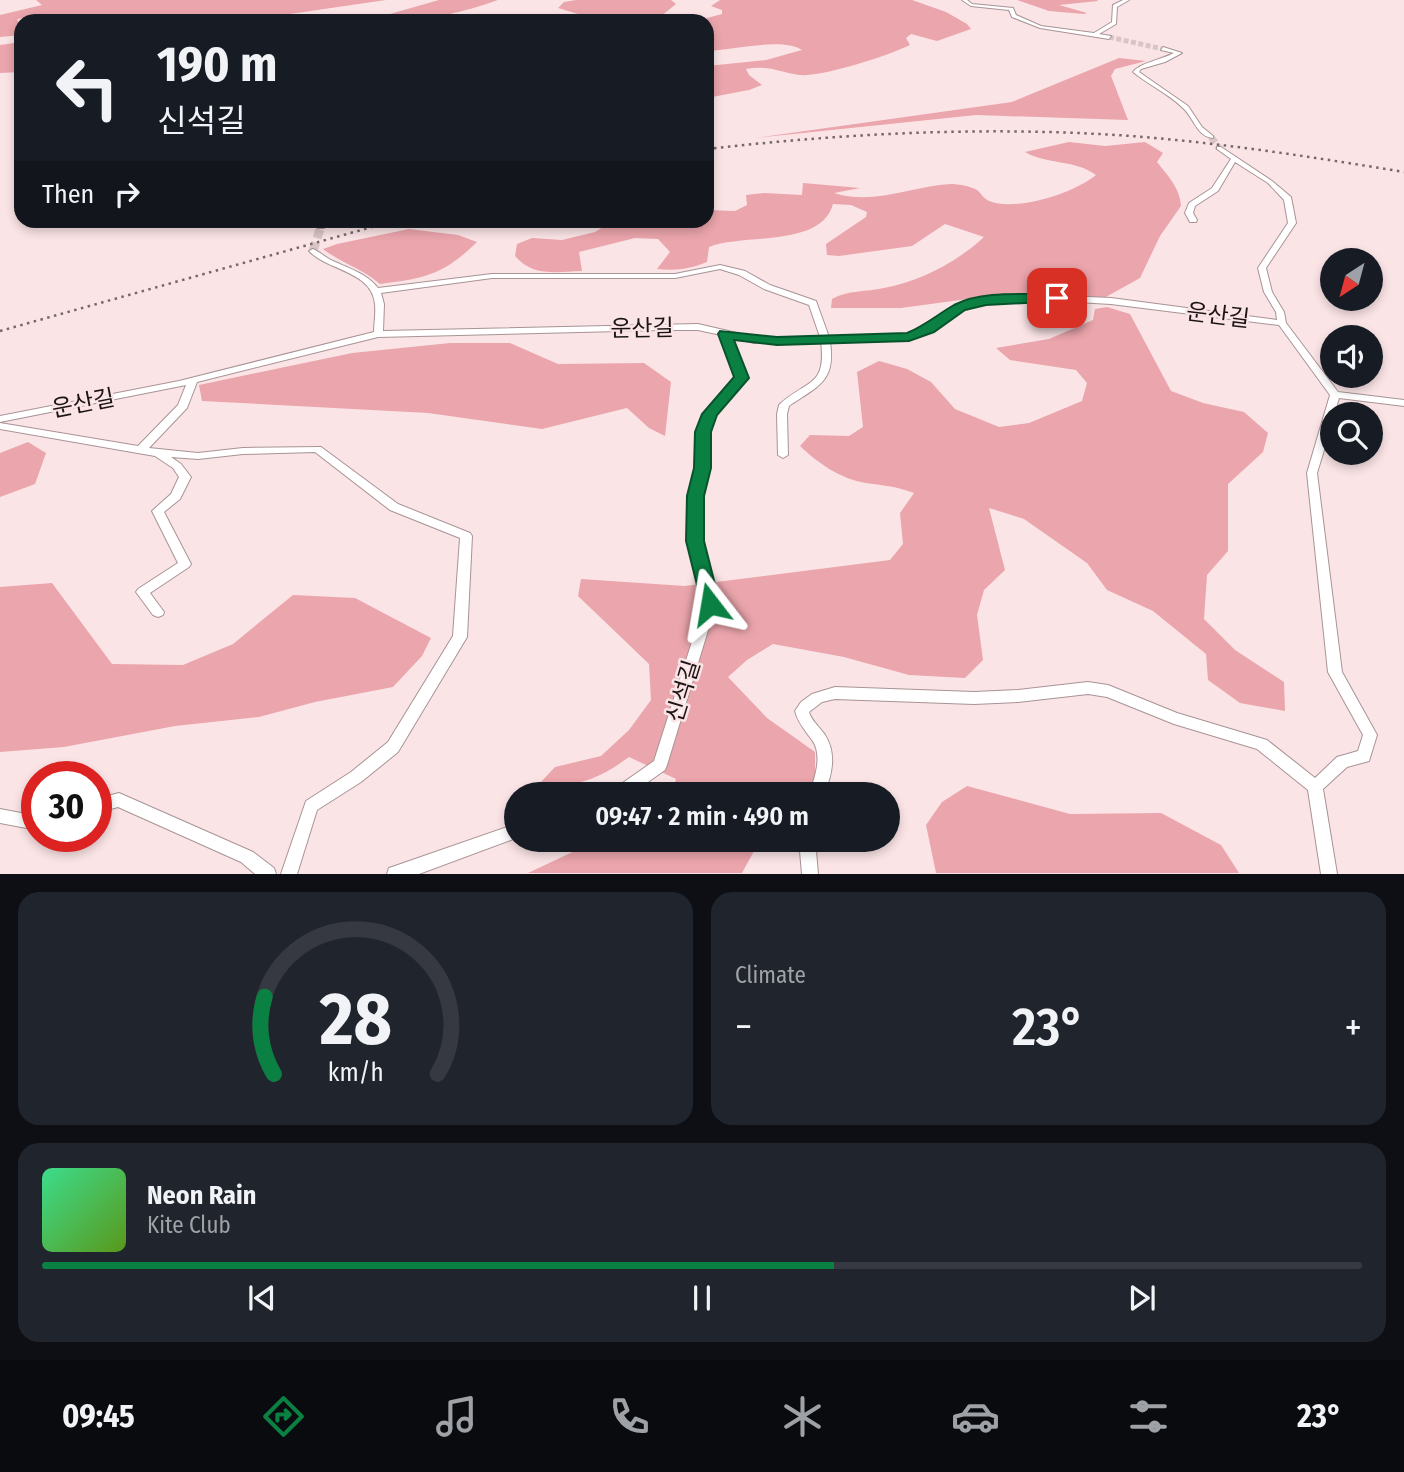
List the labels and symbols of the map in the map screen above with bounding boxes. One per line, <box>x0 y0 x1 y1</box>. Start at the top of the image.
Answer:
north arrow <box>1320 248 1382 312</box>
pin <box>1027 268 1087 328</box>
street label: 운산길 <box>1185 297 1251 333</box>
street label: 운산길 <box>610 313 674 343</box>
street label: 운산길 <box>49 383 117 423</box>
position arrow <box>673 567 747 641</box>
street label: 신석길 <box>660 657 706 725</box>
speed limit sign: 30 <box>21 761 112 852</box>

